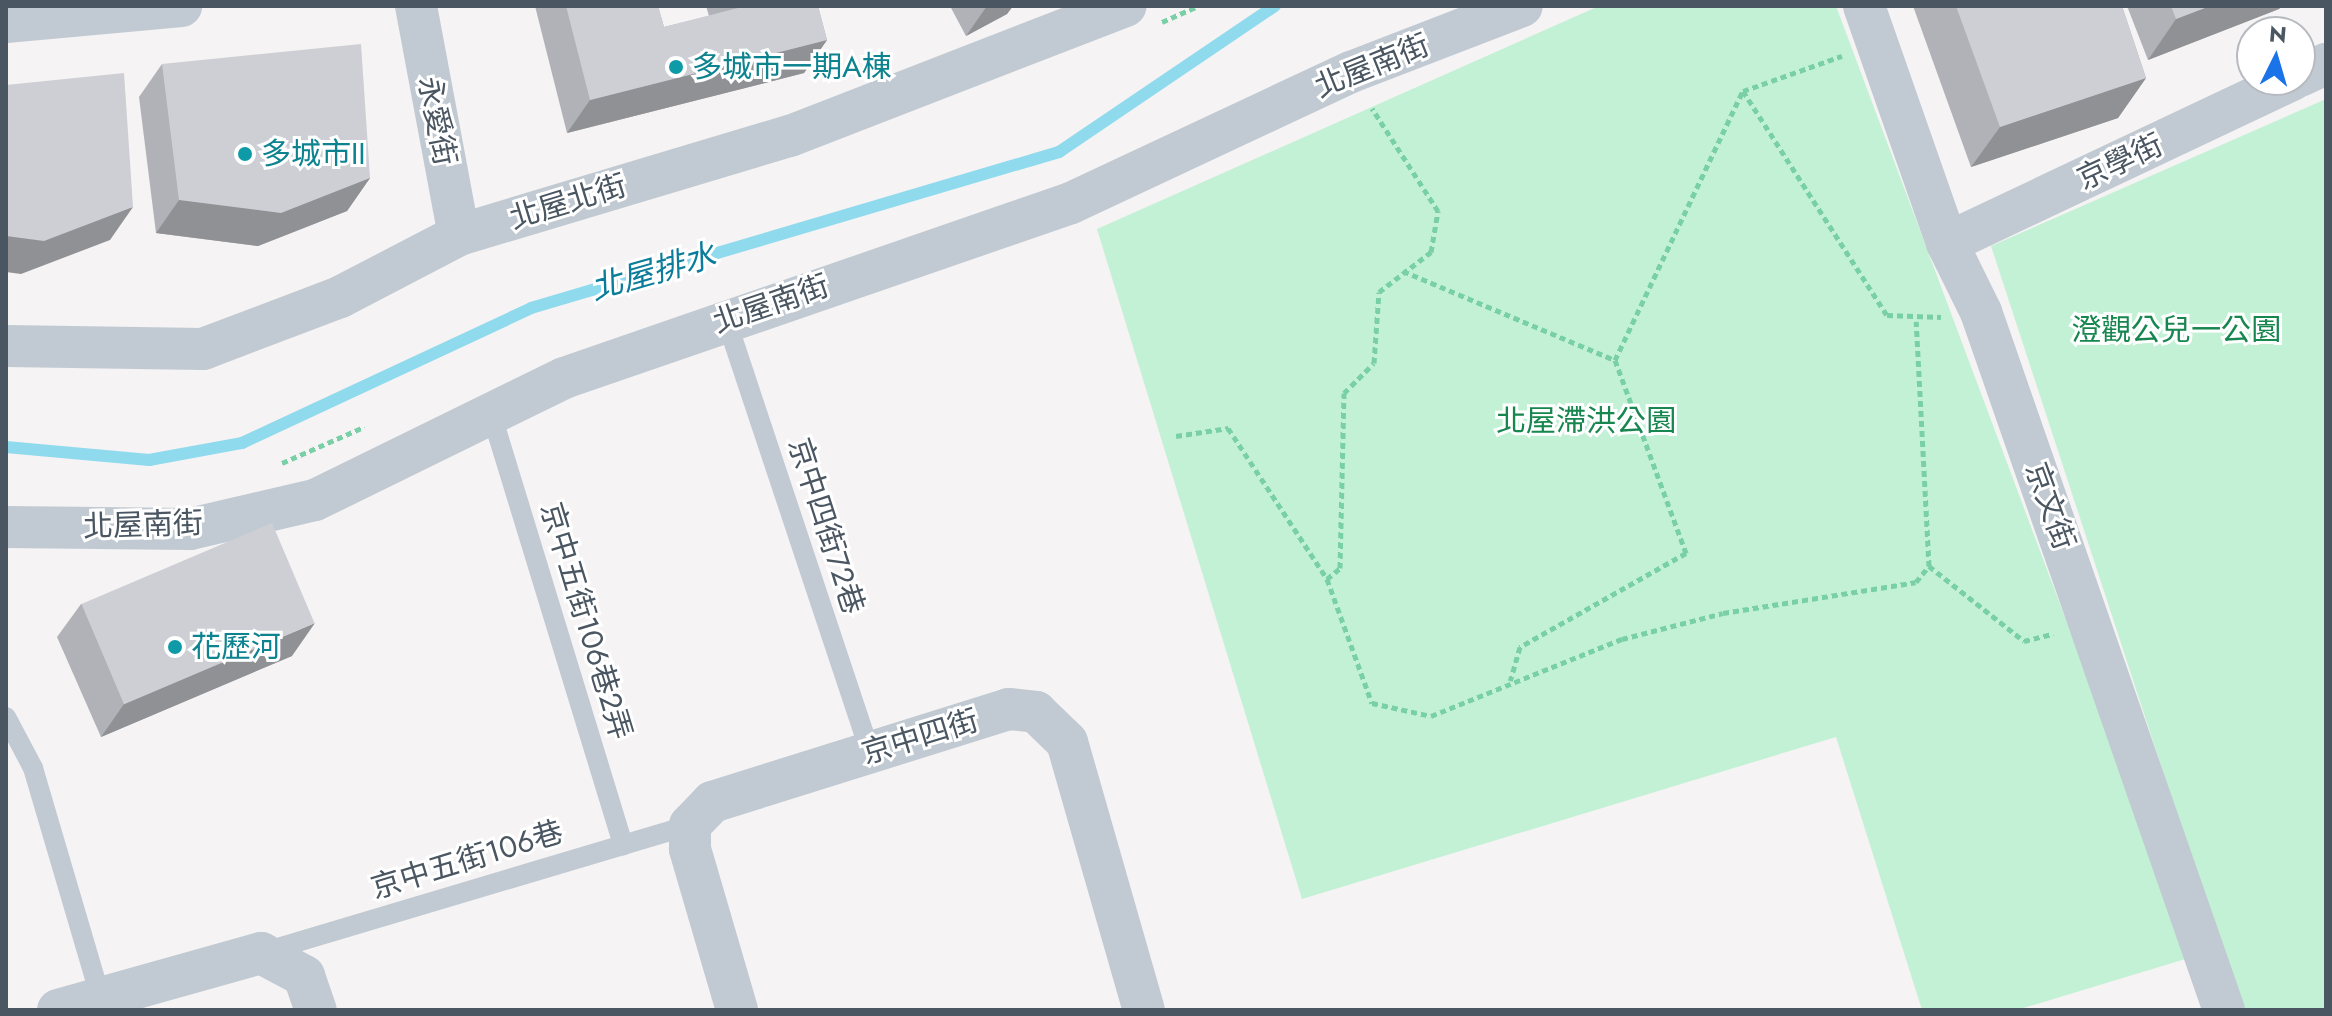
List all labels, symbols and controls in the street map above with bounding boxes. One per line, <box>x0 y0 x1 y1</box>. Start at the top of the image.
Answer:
north arrow <box>2236 16 2316 96</box>
text: N <box>2268 17 2288 51</box>
street label: 北屋南街 <box>1310 27 1434 105</box>
place label: 多城市一期A棟 <box>692 49 892 85</box>
marker: 多城市一期A棟 <box>667 58 685 76</box>
street label: 永愛街 <box>411 73 463 169</box>
street label: 京學街 <box>2072 127 2168 197</box>
place label: 多城市II <box>261 136 366 172</box>
marker: 多城市II <box>236 145 254 163</box>
street label: 北屋北街 <box>505 167 631 237</box>
water label: 北屋排水 <box>586 236 720 308</box>
street label: 北屋南街 <box>708 267 834 341</box>
park label: 澄觀公兒一公園 <box>2071 312 2281 348</box>
park label: 北屋滯洪公園 <box>1496 403 1676 439</box>
street label: 京中四街72巷 <box>781 434 871 618</box>
street label: 京文街 <box>2018 458 2082 554</box>
street label: 京中五街106巷2弄 <box>533 498 639 744</box>
street label: 北屋南街 <box>82 505 204 545</box>
place label: 花歷河 <box>191 629 281 665</box>
marker: 花歷河 <box>166 638 184 656</box>
street label: 京中四街 <box>857 702 983 772</box>
street label: 京中五街106巷 <box>367 814 567 906</box>

